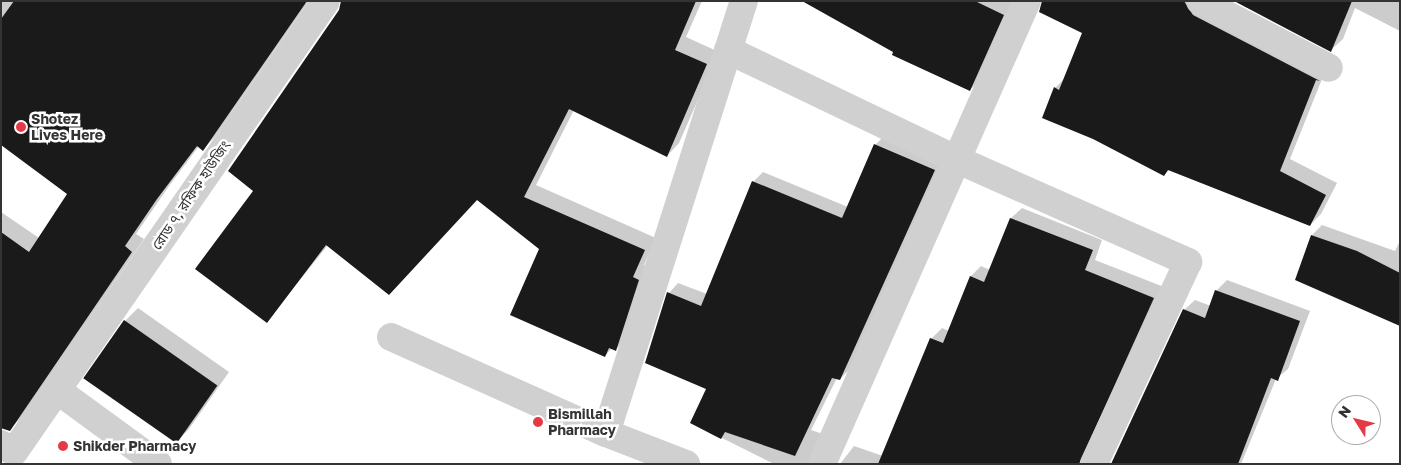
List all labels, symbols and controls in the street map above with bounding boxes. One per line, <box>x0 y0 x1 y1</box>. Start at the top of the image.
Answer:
place label: Shotez Lives Here <box>31 111 103 144</box>
marker: Shotez Lives Here <box>15 121 27 133</box>
street label: রোড ৭, রফিক হাউজিং <box>148 137 234 253</box>
north arrow <box>1331 395 1381 445</box>
text: N <box>1334 402 1354 421</box>
place label: Bismillah Pharmacy <box>548 406 616 438</box>
marker: Bismillah Pharmacy <box>532 416 544 428</box>
place label: Shikder Pharmacy <box>73 438 196 454</box>
marker: Shikder Pharmacy <box>57 440 69 452</box>

